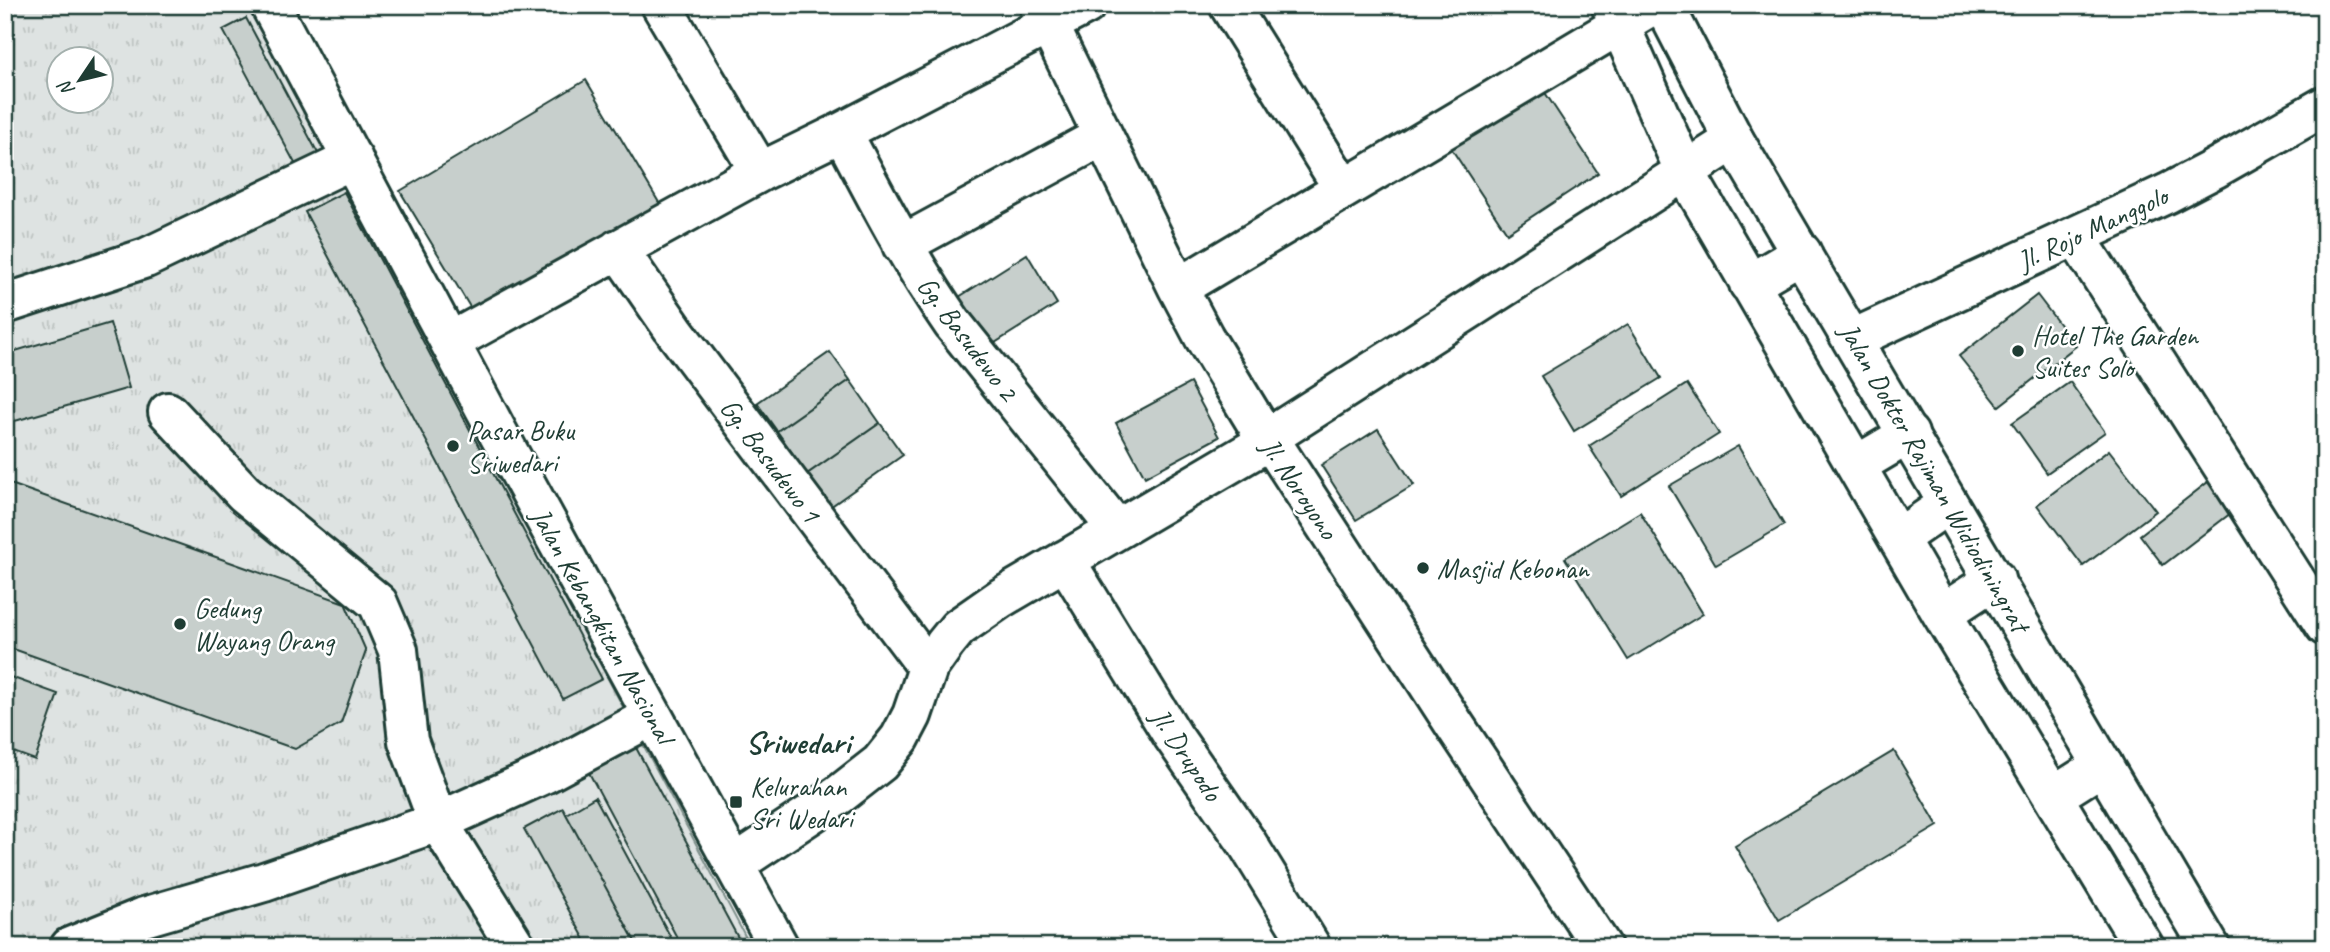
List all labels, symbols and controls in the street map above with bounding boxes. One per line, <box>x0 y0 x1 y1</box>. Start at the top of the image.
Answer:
north arrow <box>46 46 116 116</box>
text: N <box>52 75 80 101</box>
street label: Jl. Rojo Manggolo <box>2010 177 2176 279</box>
street label: Gg. Basudewo 2 <box>910 269 1027 409</box>
street label: Jalan Dokter Rajiman Widiodiningrat <box>1831 315 2039 641</box>
place label: Hotel The Garden Suites Solo <box>2032 318 2199 385</box>
marker: Hotel The Garden Suites Solo <box>2010 343 2026 359</box>
street label: Gg. Basudewo 1 <box>713 391 829 530</box>
place label: Pasar Buku Sriwedari <box>467 413 576 480</box>
street label: Jl. Noroyono <box>1252 429 1347 547</box>
marker: Pasar Buku Sriwedari <box>445 438 461 454</box>
street label: Jalan Kebangkitan Nasional <box>522 500 684 754</box>
place label: Masjid Kebonan <box>1437 551 1590 586</box>
marker: Masjid Kebonan <box>1415 560 1431 576</box>
place label: Gedung Wayang Orang <box>194 591 336 658</box>
marker: Gedung Wayang Orang <box>172 616 188 632</box>
street label: Jl. Drupodo <box>1142 700 1231 809</box>
district label: Sriwedari <box>746 722 854 763</box>
place label: Kelurahan Sri Wedari <box>750 769 856 836</box>
marker: Kelurahan Sri Wedari <box>728 794 744 810</box>

